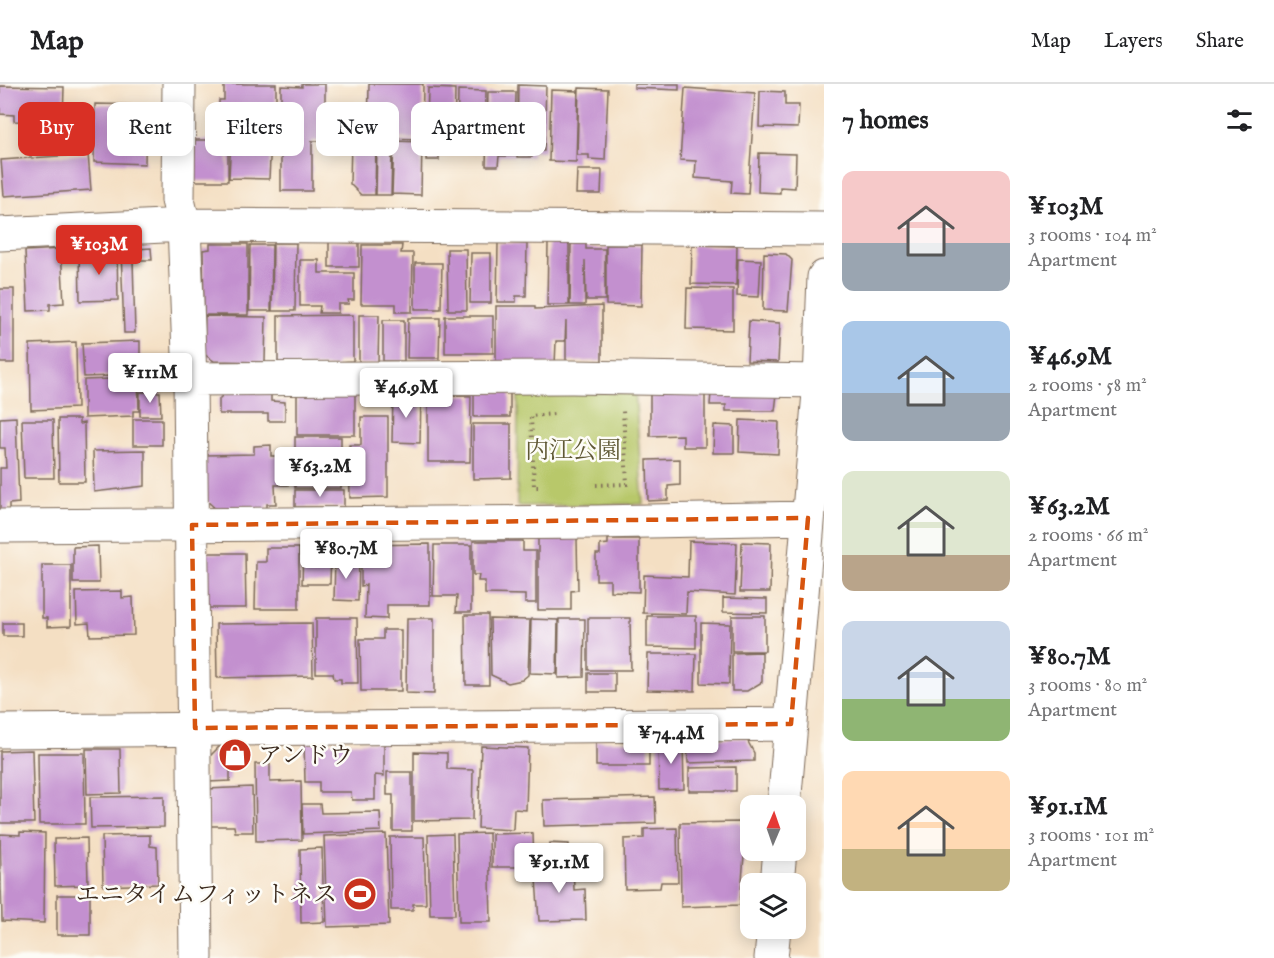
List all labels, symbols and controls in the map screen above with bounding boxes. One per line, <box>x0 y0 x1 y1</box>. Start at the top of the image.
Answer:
text: Map <box>30 24 84 59</box>
text: Map <box>1031 28 1071 55</box>
text: Layers <box>1104 28 1163 55</box>
text: Share <box>1196 28 1244 55</box>
chip: Buy <box>18 102 95 156</box>
chip: Rent <box>107 102 193 156</box>
chip: Filters <box>205 102 304 156</box>
chip: New <box>316 102 399 156</box>
chip: Apartment <box>411 102 546 156</box>
text: 7 homes <box>842 104 929 137</box>
icon: filters <box>1223 104 1256 137</box>
text: ¥103M <box>1028 190 1103 223</box>
icon: home <box>890 195 962 267</box>
text: 3 rooms · 104 m² <box>1028 223 1157 248</box>
pin: ¥103M <box>57 225 141 276</box>
text: ¥103M <box>70 232 128 257</box>
text: Apartment <box>1028 248 1117 273</box>
text: ¥46.9M <box>1028 340 1112 373</box>
icon: home <box>890 345 962 417</box>
pin: ¥111M <box>108 353 192 404</box>
text: ¥111M <box>122 360 178 385</box>
pin: ¥46.9M <box>357 368 455 419</box>
text: 2 rooms · 58 m² <box>1028 373 1147 398</box>
text: ¥46.9M <box>374 375 438 400</box>
text: Apartment <box>1028 398 1117 423</box>
park label: 内江公園 <box>525 436 621 467</box>
pin: ¥63.2M <box>271 447 369 498</box>
text: ¥63.2M <box>289 454 351 479</box>
text: ¥63.2M <box>1028 490 1110 523</box>
icon: home <box>890 495 962 567</box>
text: 2 rooms · 66 m² <box>1028 523 1149 548</box>
pin: ¥80.7M <box>297 529 395 580</box>
text: ¥80.7M <box>314 536 378 561</box>
text: Apartment <box>1028 548 1117 573</box>
text: ¥80.7M <box>1028 640 1111 673</box>
icon: home <box>890 645 962 717</box>
text: 3 rooms · 80 m² <box>1028 673 1147 698</box>
text: Apartment <box>1028 698 1117 723</box>
pin: ¥74.4M <box>622 714 720 765</box>
text: ¥74.4M <box>637 721 705 746</box>
shop icon: アンドウ <box>217 737 253 773</box>
place label: アンドウ <box>258 741 353 772</box>
text: ¥91.1M <box>1028 790 1108 823</box>
north arrow <box>740 795 806 861</box>
map controls <box>740 795 806 939</box>
icon: home <box>890 795 962 867</box>
text: 3 rooms · 101 m² <box>1028 823 1154 848</box>
pin: ¥91.1M <box>510 843 608 894</box>
text: Apartment <box>1028 848 1117 873</box>
text: ¥91.1M <box>528 850 590 875</box>
button: layers <box>740 873 806 939</box>
sports icon: エニタイムフィットネス <box>342 876 378 912</box>
place label: エニタイムフィットネス <box>76 880 337 911</box>

